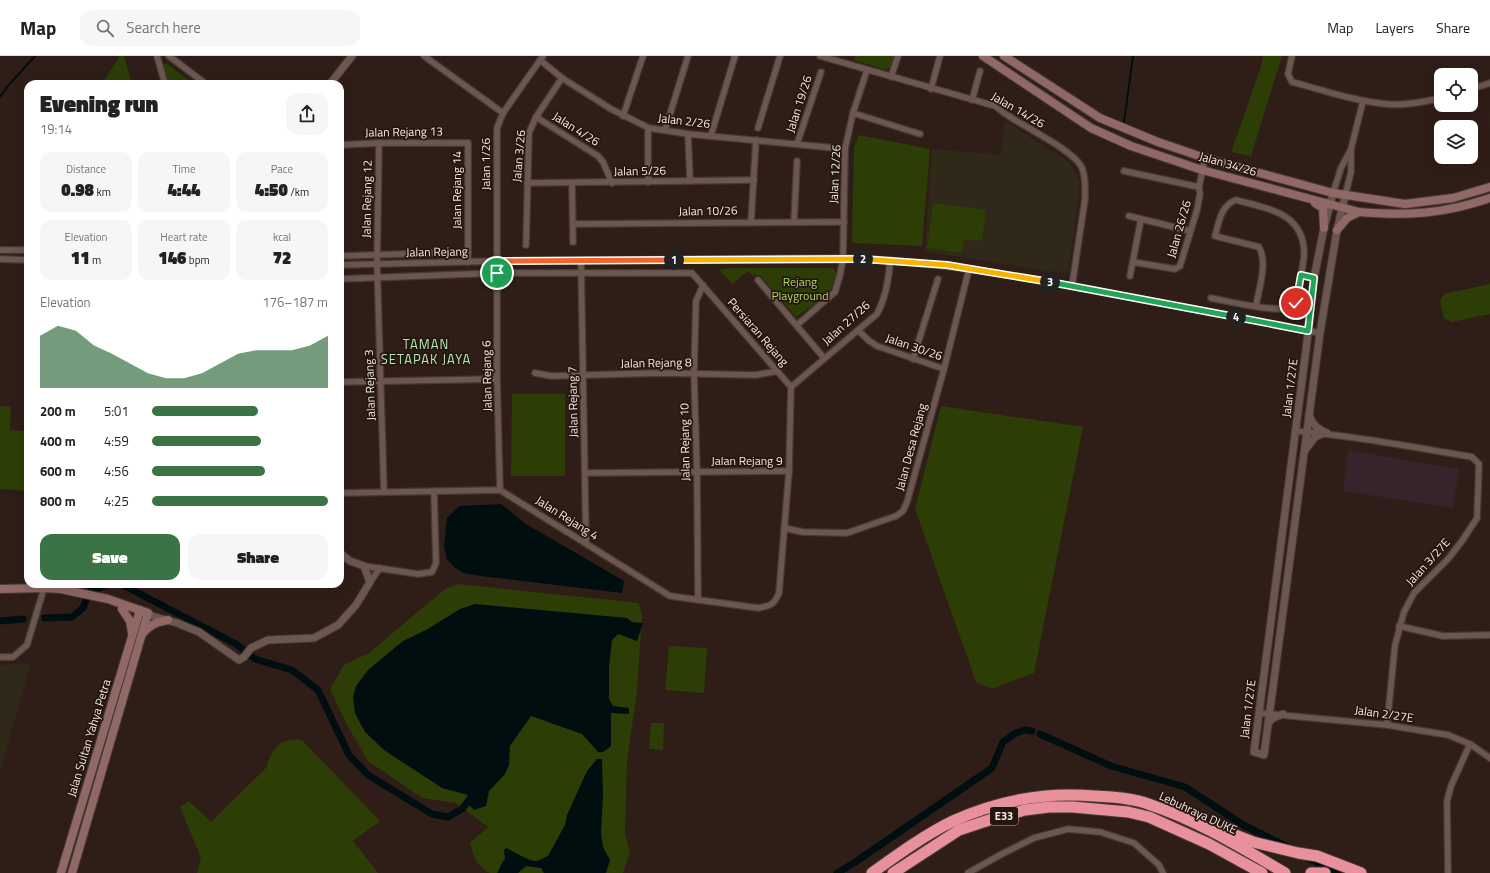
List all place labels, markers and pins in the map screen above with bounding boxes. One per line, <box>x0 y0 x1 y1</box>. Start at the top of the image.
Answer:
pin: 2 <box>853 249 873 269</box>
pin: 1 <box>664 250 684 270</box>
pin <box>480 256 514 290</box>
pin: 3 <box>1040 272 1060 292</box>
pin <box>1279 286 1313 320</box>
pin: 4 <box>1226 307 1246 327</box>

